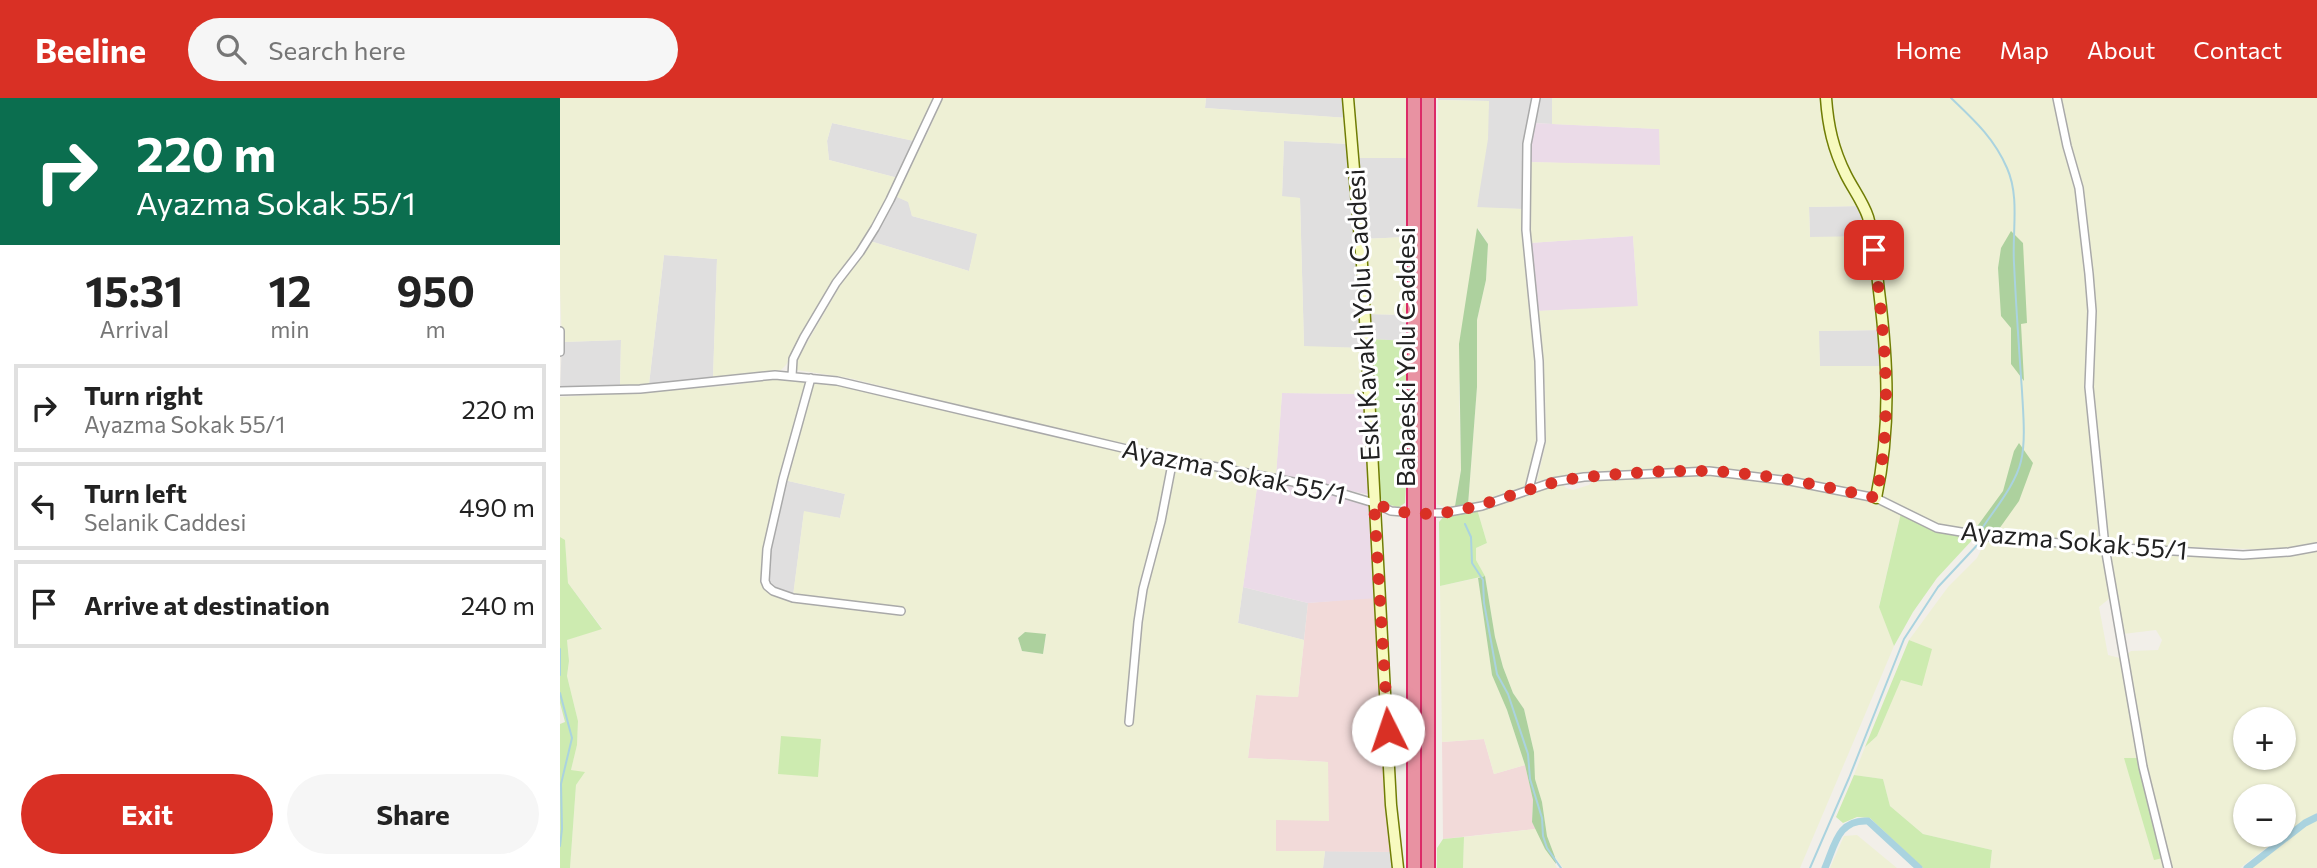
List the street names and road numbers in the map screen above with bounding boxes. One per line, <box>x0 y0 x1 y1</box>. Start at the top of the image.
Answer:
street label: Eski Kavaklı Yolu Caddesi <box>1338 168 1385 462</box>
street label: Babaeski Yolu Caddesi <box>1389 227 1420 487</box>
street label: Ayazma Sokak 55/1 <box>1120 432 1349 509</box>
street label: Ayazma Sokak 55/1 <box>1959 514 2189 565</box>

